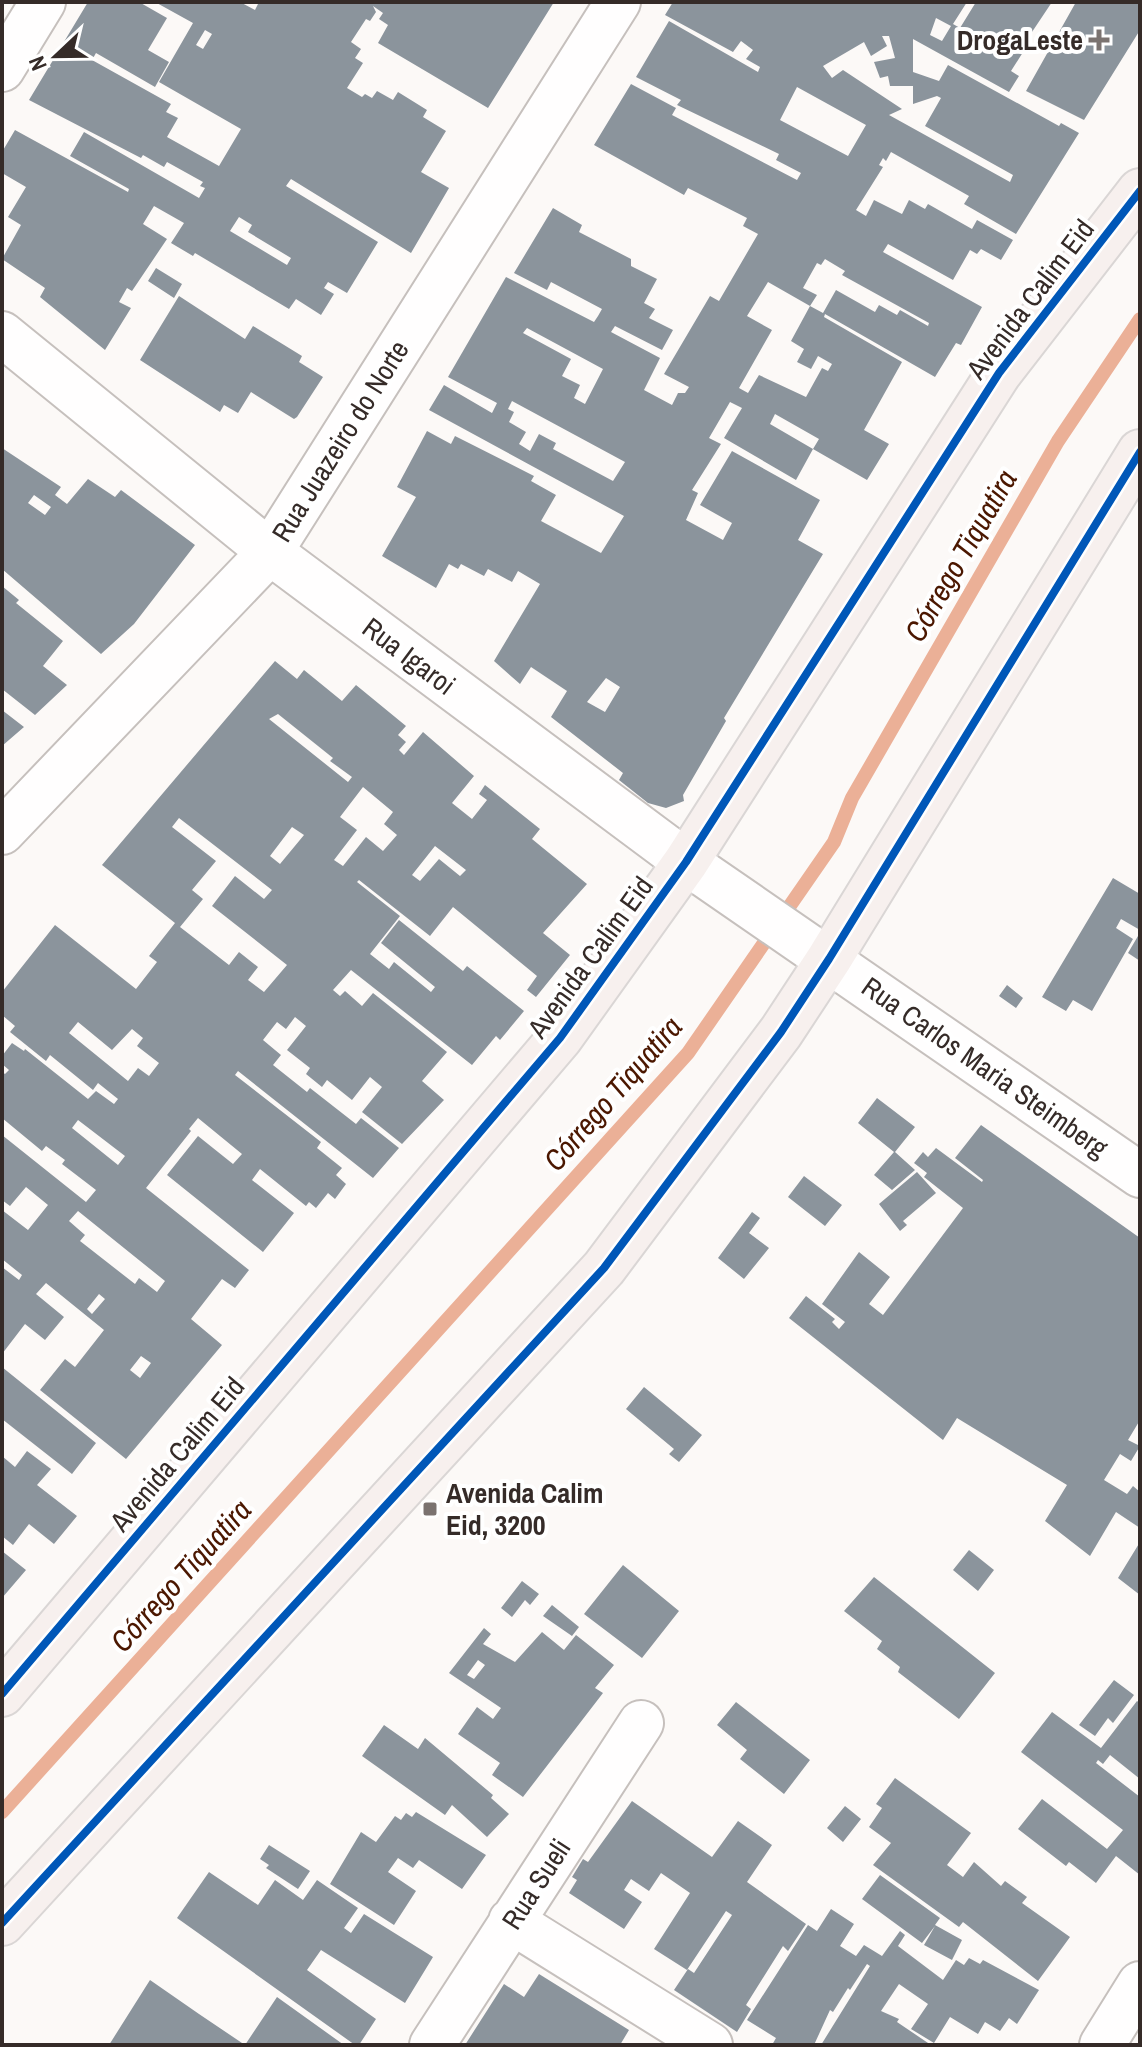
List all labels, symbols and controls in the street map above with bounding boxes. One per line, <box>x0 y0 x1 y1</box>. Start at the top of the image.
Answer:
north arrow <box>16 16 96 96</box>
place label: DrogaLeste <box>957 21 1083 59</box>
marker: DrogaLeste <box>1090 31 1108 49</box>
text: N <box>21 52 54 75</box>
street label: Avenida Calim Eid <box>957 211 1103 388</box>
street label: Rua Juazeiro do Norte <box>263 333 417 549</box>
water label: Córrego Tiquatira <box>895 462 1026 649</box>
street label: Rua Igaroi <box>355 609 463 703</box>
street label: Avenida Calim Eid <box>518 869 662 1046</box>
street label: Rua Carlos Maria Steimberg <box>854 968 1116 1166</box>
water label: Córrego Tiquatira <box>534 1008 690 1179</box>
street label: Avenida Calim Eid <box>100 1369 253 1540</box>
place label: Avenida Calim Eid, 3200 <box>446 1474 603 1544</box>
water label: Córrego Tiquatira <box>101 1490 260 1660</box>
marker: Avenida Calim Eid, 3200 <box>421 1500 439 1518</box>
street label: Rua Sueli <box>493 1831 579 1937</box>

